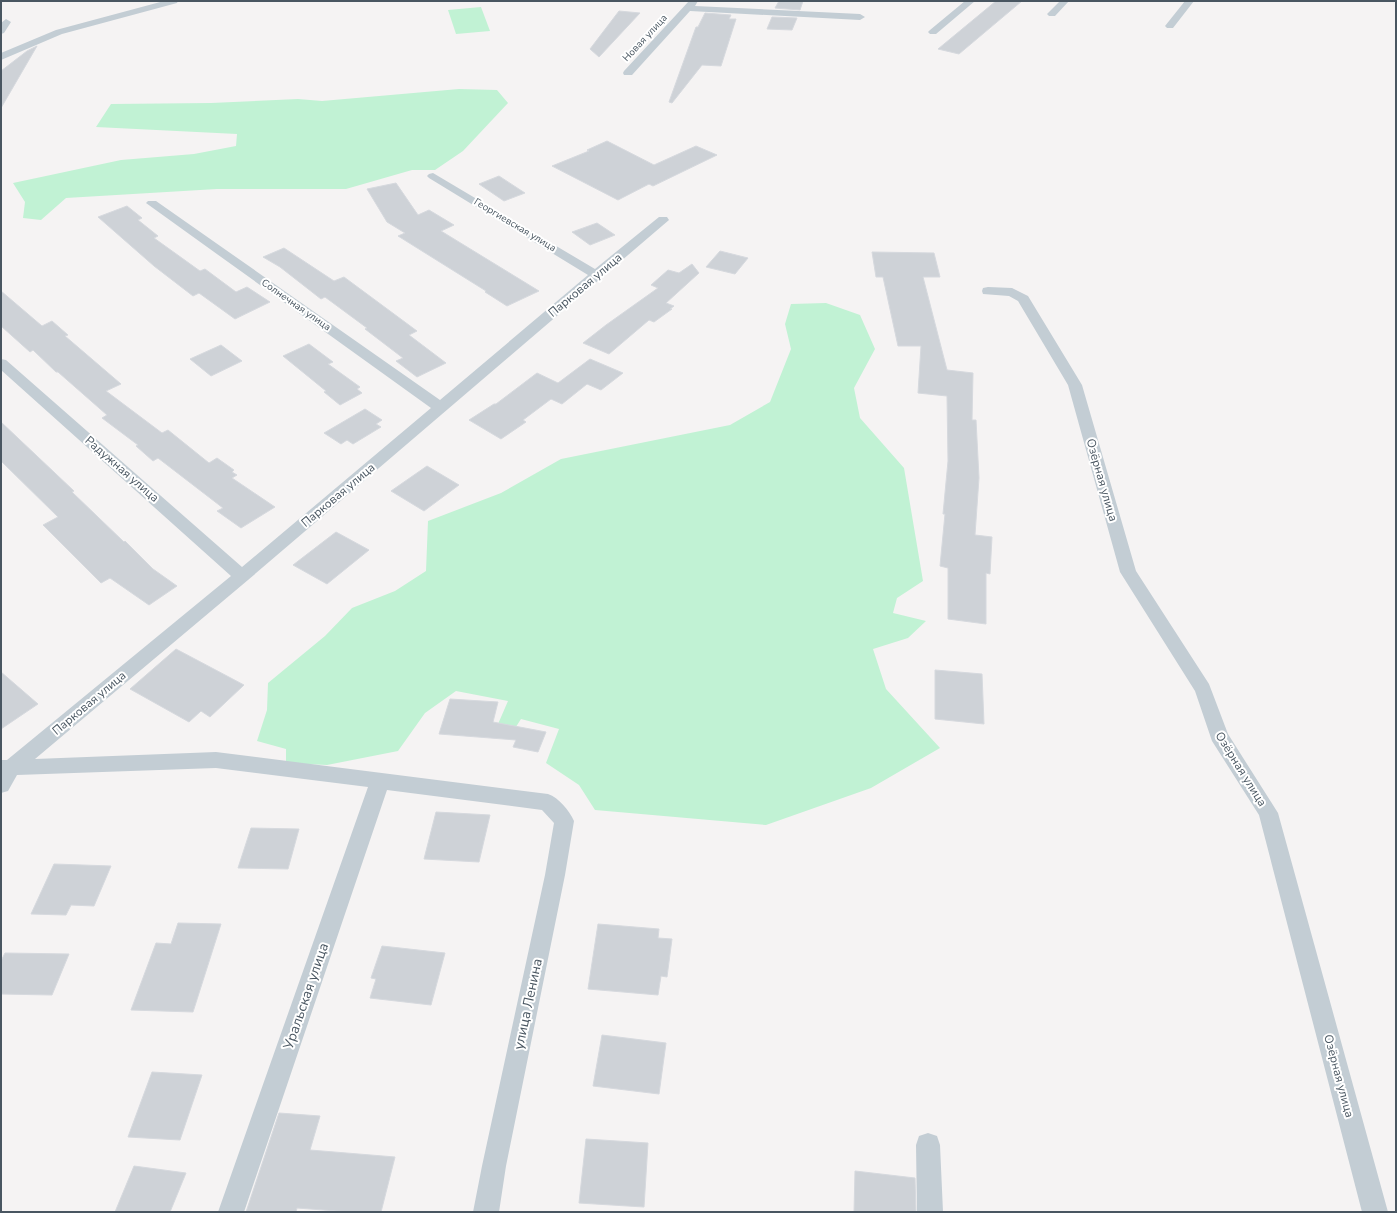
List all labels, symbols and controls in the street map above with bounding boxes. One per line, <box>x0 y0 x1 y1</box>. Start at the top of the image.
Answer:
street label: Новая улица <box>619 11 671 65</box>
street label: Георгиевская улица <box>471 195 559 255</box>
street label: Парковая улица <box>545 249 625 321</box>
street label: Солнечная улица <box>258 276 334 334</box>
street label: Радужная улица <box>82 432 162 506</box>
street label: Озёрная улица <box>1083 437 1121 523</box>
street label: Парковая улица <box>298 459 378 531</box>
street label: Парковая улица <box>49 667 129 739</box>
street label: Озёрная улица <box>1212 729 1270 809</box>
street label: Уральская улица <box>279 940 333 1053</box>
street label: улица Ленина <box>509 957 547 1051</box>
street label: Озёрная улица <box>1320 1033 1358 1119</box>

